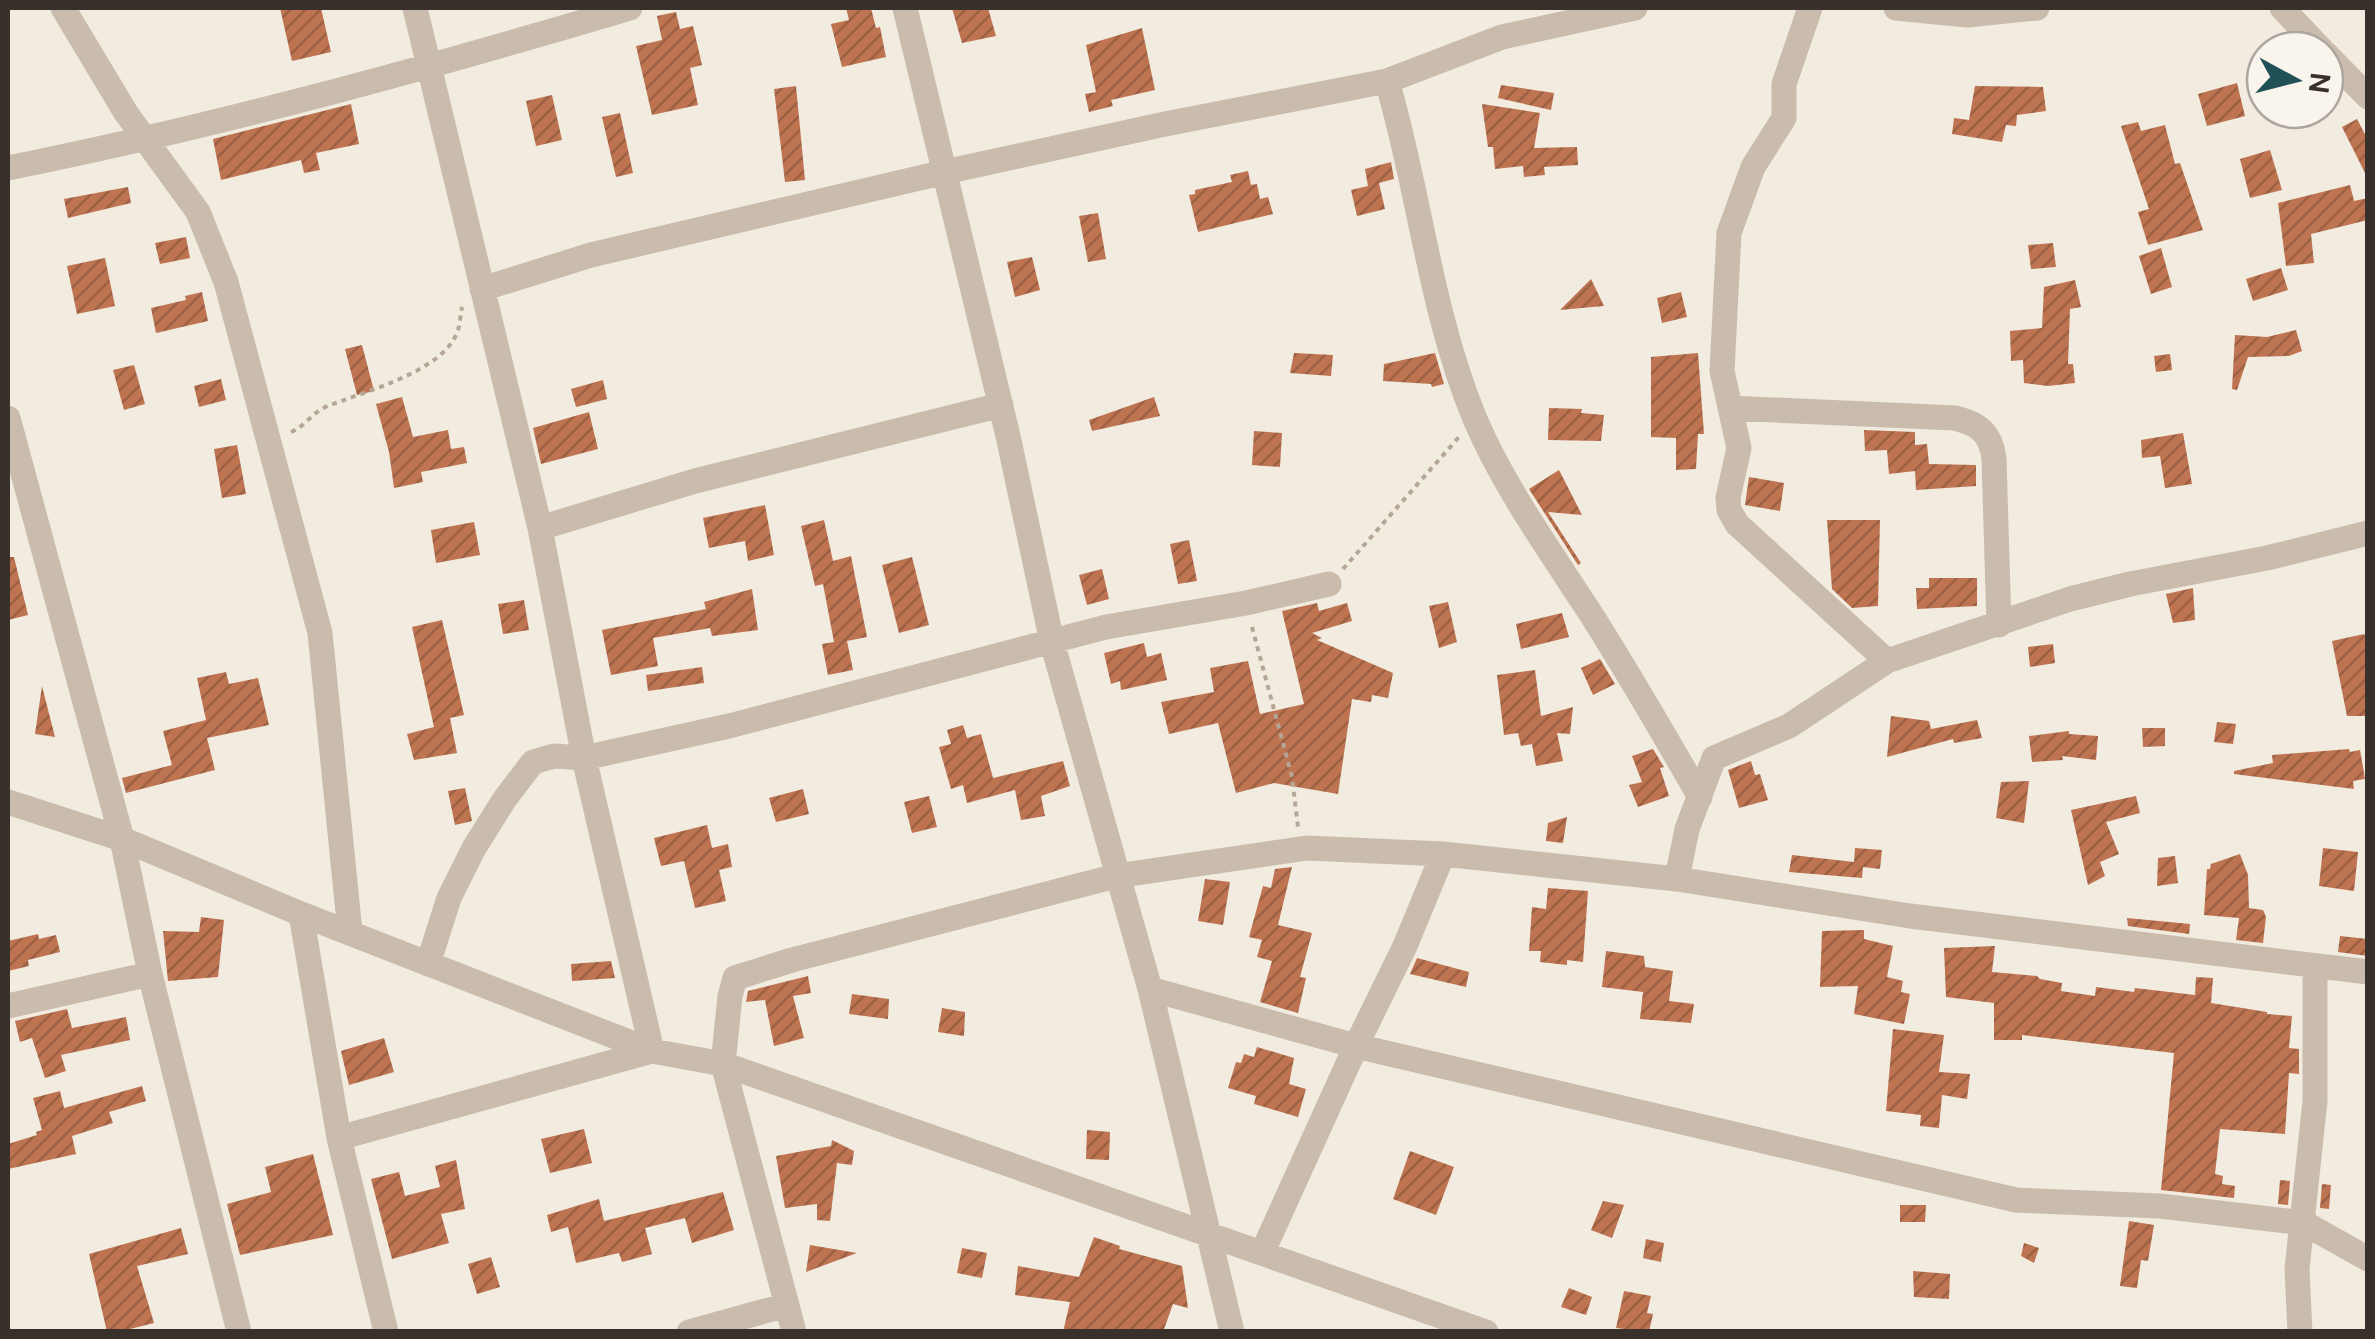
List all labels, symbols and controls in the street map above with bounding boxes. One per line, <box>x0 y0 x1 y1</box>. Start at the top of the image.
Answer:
north arrow <box>2245 30 2345 130</box>
text: N <box>2300 71 2339 95</box>

